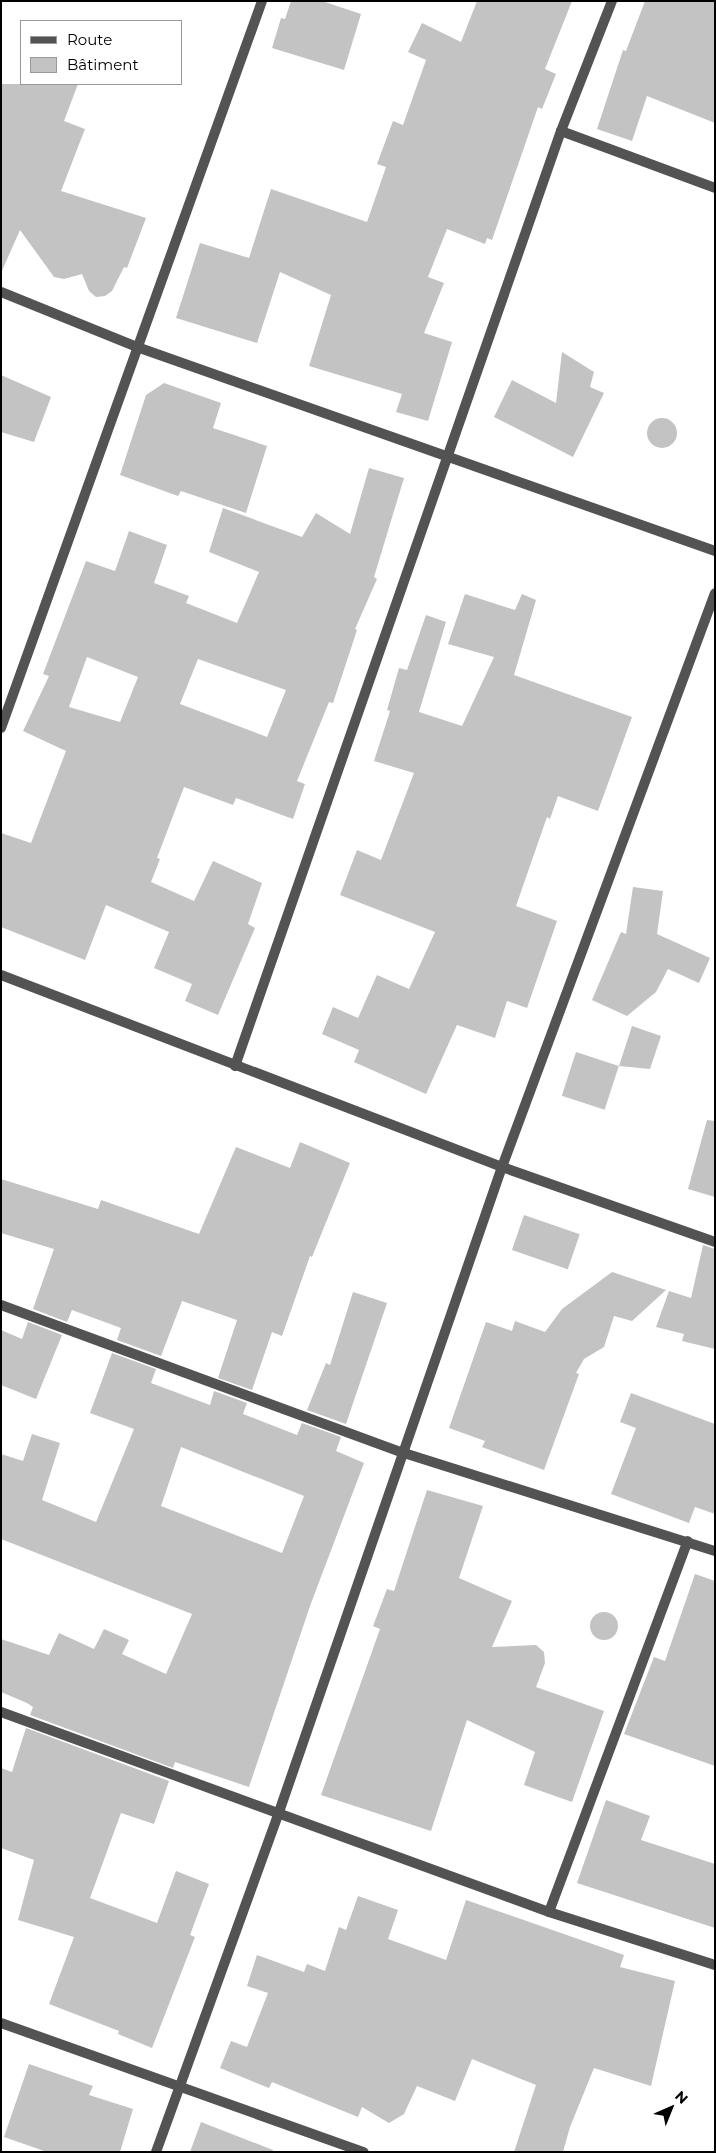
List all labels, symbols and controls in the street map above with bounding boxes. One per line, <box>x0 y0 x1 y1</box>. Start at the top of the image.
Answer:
legend <box>20 20 182 85</box>
text: Route <box>67 30 112 49</box>
text: Bâtiment <box>67 55 139 74</box>
north arrow <box>646 2083 696 2133</box>
text: N <box>671 2087 692 2108</box>

